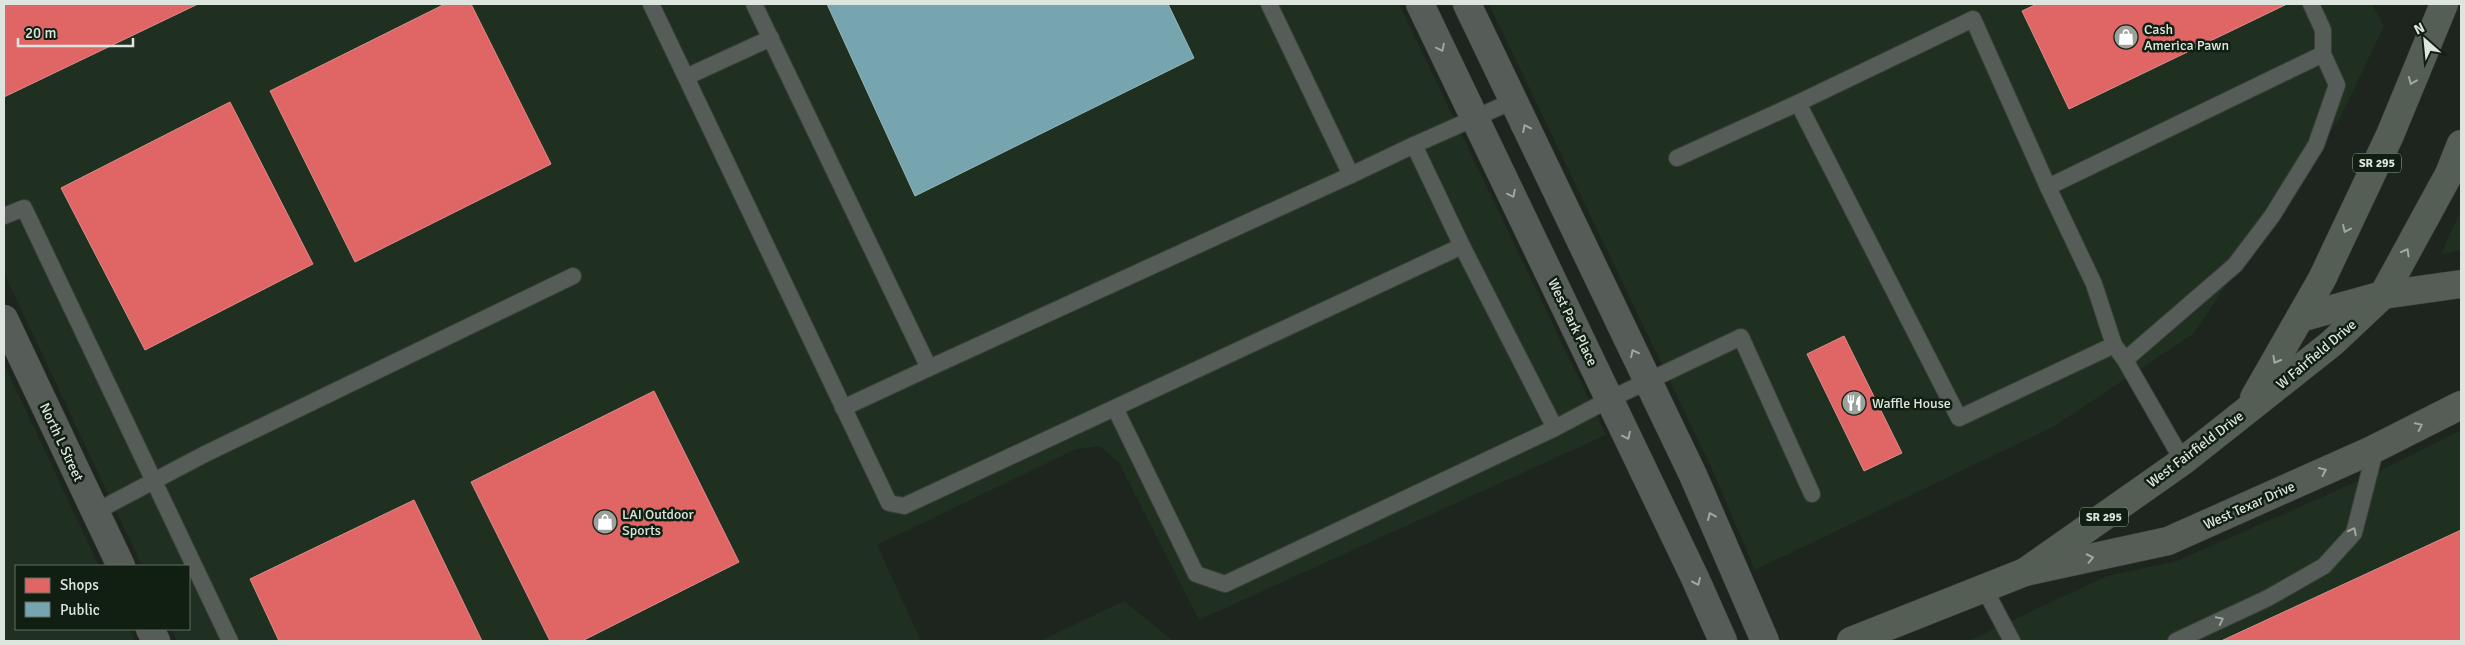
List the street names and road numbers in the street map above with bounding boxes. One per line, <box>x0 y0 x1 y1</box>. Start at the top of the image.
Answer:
road number: SR 295 <box>2353 154 2401 172</box>
street label: West Park Place <box>1544 276 1601 369</box>
street label: W Fairfield Drive <box>2273 316 2360 393</box>
street label: North L Street <box>36 400 87 484</box>
street label: West Fairfield Drive <box>2144 407 2247 491</box>
street label: West Texar Drive <box>2201 478 2298 533</box>
road number: SR 295 <box>2080 508 2128 526</box>

